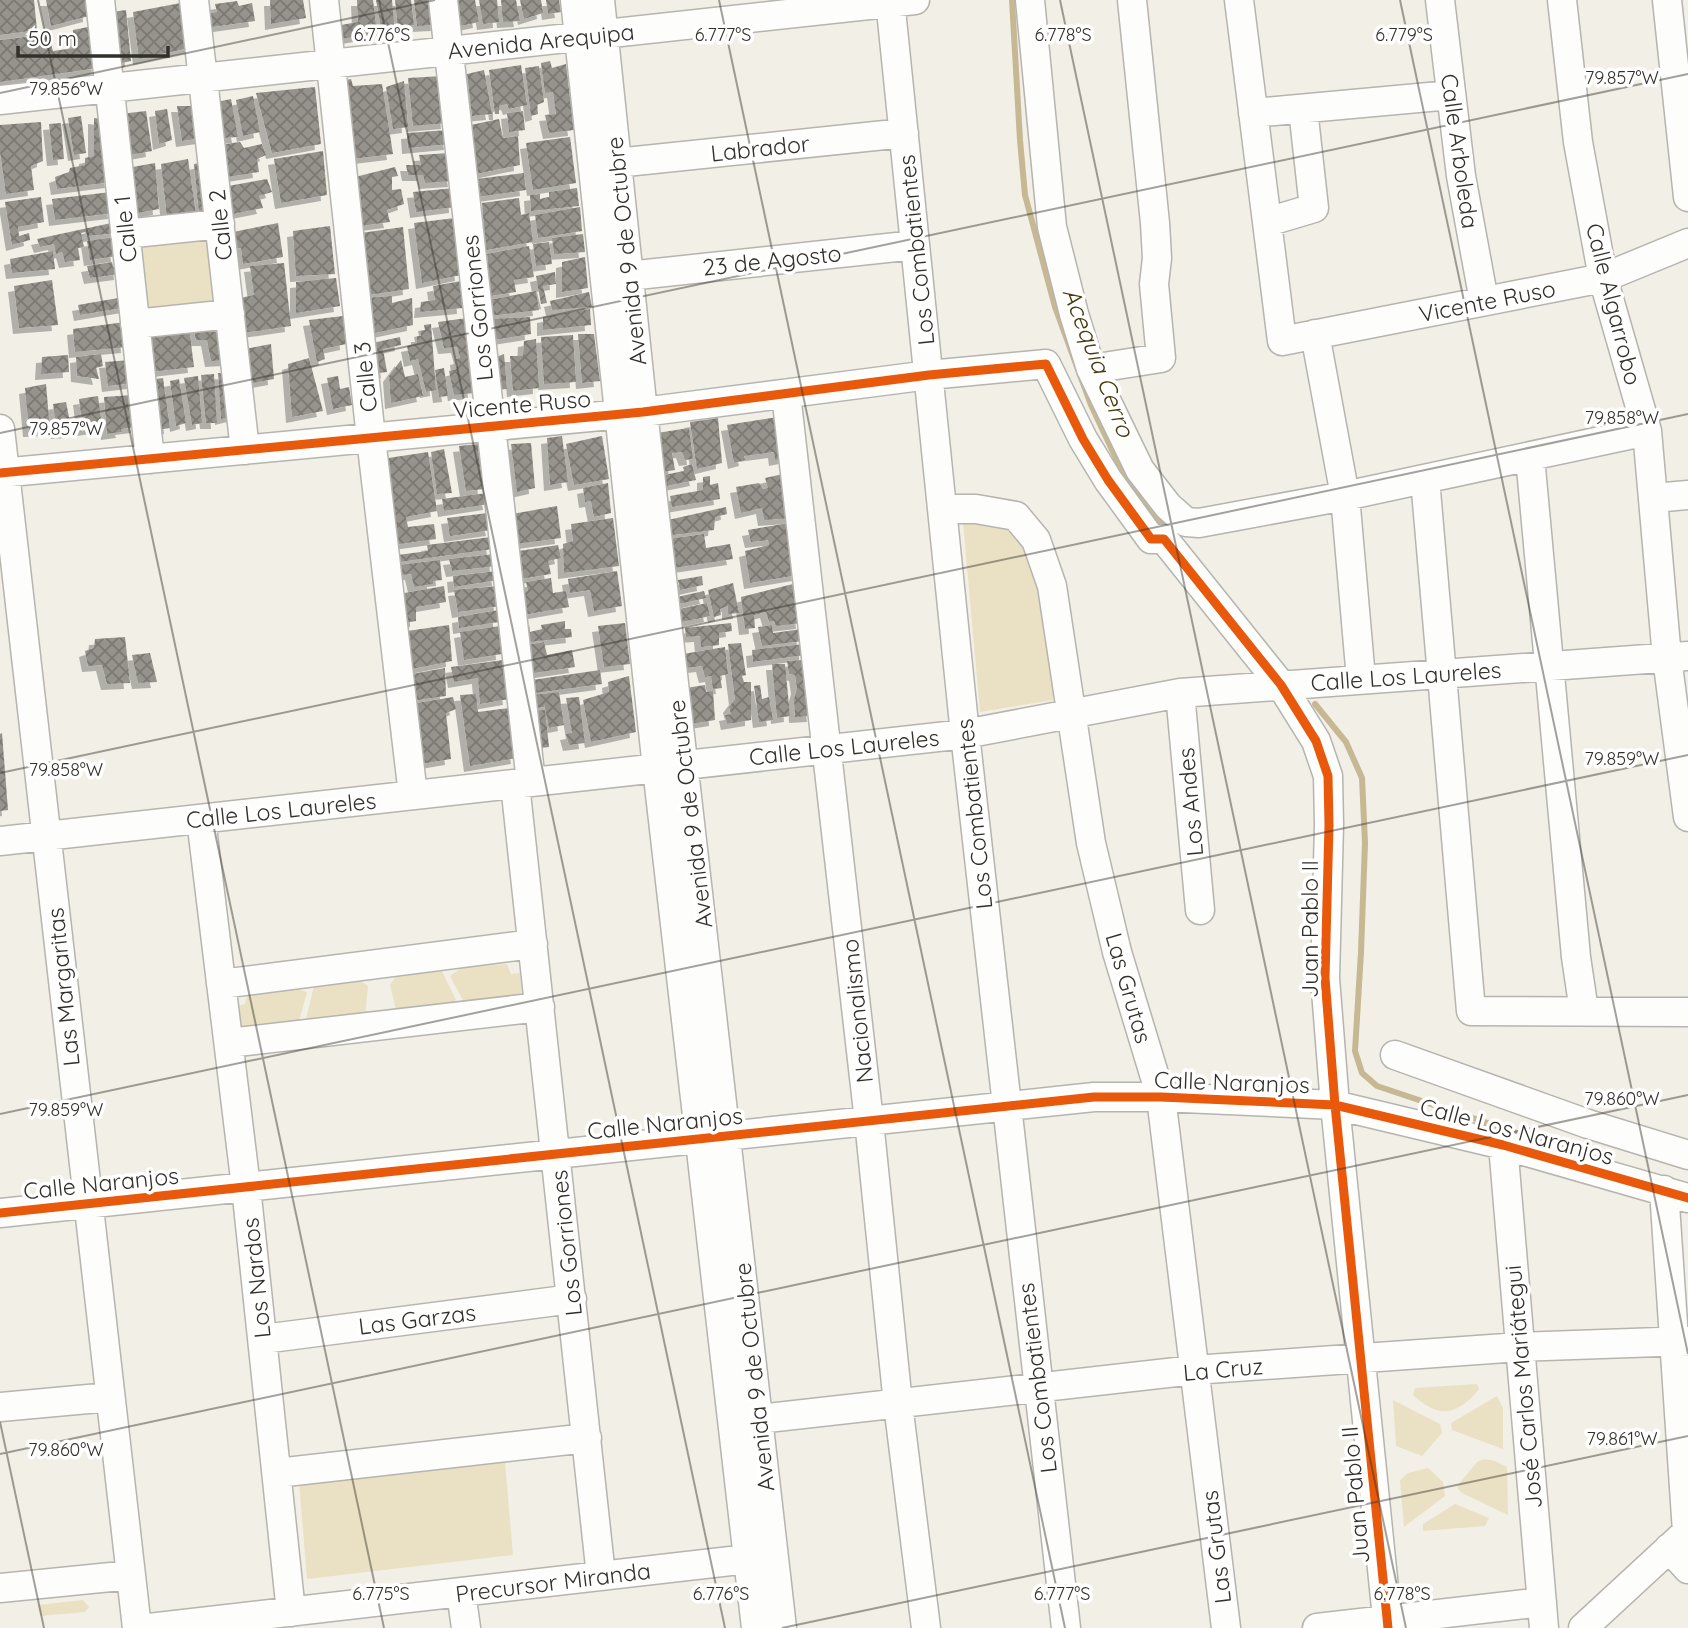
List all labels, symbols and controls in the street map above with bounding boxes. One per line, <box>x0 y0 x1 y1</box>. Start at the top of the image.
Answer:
scale bar <box>18 14 168 58</box>
street label: Avenida Arequipa <box>446 17 636 65</box>
text: 6.776°S <box>354 23 410 46</box>
text: 6.777°S <box>695 23 751 46</box>
text: 6.778°S <box>1034 23 1092 46</box>
text: 6.779°S <box>1375 23 1433 46</box>
text: 50 m <box>28 25 77 51</box>
text: 79.857°W <box>1585 66 1659 89</box>
street label: Calle Arboleda <box>1435 72 1485 230</box>
text: 79.856°W <box>29 77 103 100</box>
street label: Labrador <box>709 128 811 168</box>
street label: Avenida 9 de Octubre <box>600 135 652 367</box>
street label: Los Combatientes <box>892 153 940 347</box>
street label: Calle 2 <box>202 188 238 262</box>
street label: Calle 1 <box>107 194 143 264</box>
street label: Calle Algarrobo <box>1580 220 1648 388</box>
street label: Los Gorriones <box>455 234 499 382</box>
street label: 23 de Agosto <box>701 238 843 282</box>
street label: Vicente Ruso <box>1416 274 1558 328</box>
water label: Acequia Cerro <box>1057 283 1142 442</box>
street label: Calle 3 <box>347 340 383 414</box>
street label: Vicente Ruso <box>452 384 592 424</box>
text: 79.858°W <box>1585 406 1659 429</box>
text: 79.857°W <box>29 417 103 440</box>
street label: Calle Los Laureles <box>1310 655 1502 697</box>
street label: Avenida 9 de Octubre <box>662 698 718 930</box>
street label: Los Combatientes <box>950 717 998 911</box>
street label: Calle Los Laureles <box>748 723 940 771</box>
street label: Los Andes <box>1171 746 1209 858</box>
text: 79.859°W <box>1585 747 1659 770</box>
text: 79.858°W <box>29 758 103 781</box>
street label: Calle Los Laureles <box>185 786 377 834</box>
street label: Juan Pablo II <box>1295 860 1324 998</box>
street label: Las Margaritas <box>40 906 86 1068</box>
street label: Las Grutas <box>1099 929 1159 1047</box>
street label: Nacionalismo <box>835 938 879 1084</box>
street label: Calle Naranjos <box>1154 1065 1310 1099</box>
text: 79.860°W <box>1584 1087 1660 1110</box>
street label: Calle Los Naranjos <box>1417 1091 1617 1171</box>
text: 79.859°W <box>29 1098 103 1121</box>
street label: Calle Naranjos <box>586 1100 744 1146</box>
street label: Calle Naranjos <box>22 1160 180 1206</box>
street label: Los Gorriones <box>544 1169 588 1317</box>
street label: Los Nardos <box>235 1216 277 1340</box>
street label: Avenida 9 de Octubre <box>728 1261 780 1493</box>
street label: José Carlos Mariátegui <box>1498 1264 1548 1510</box>
street label: Los Combatientes <box>1011 1281 1063 1475</box>
street label: Las Garzas <box>357 1297 477 1341</box>
street label: La Cruz <box>1182 1351 1264 1387</box>
street label: Juan Pablo II <box>1335 1425 1375 1565</box>
text: 79.861°W <box>1586 1427 1658 1450</box>
text: 79.860°W <box>28 1438 104 1461</box>
street label: Las Grutas <box>1195 1489 1237 1605</box>
street label: Precursor Miranda <box>454 1556 652 1608</box>
text: 6.775°S <box>352 1582 410 1605</box>
text: 6.776°S <box>693 1582 749 1605</box>
text: 6.777°S <box>1034 1582 1090 1605</box>
text: 6.778°S <box>1373 1582 1431 1605</box>

